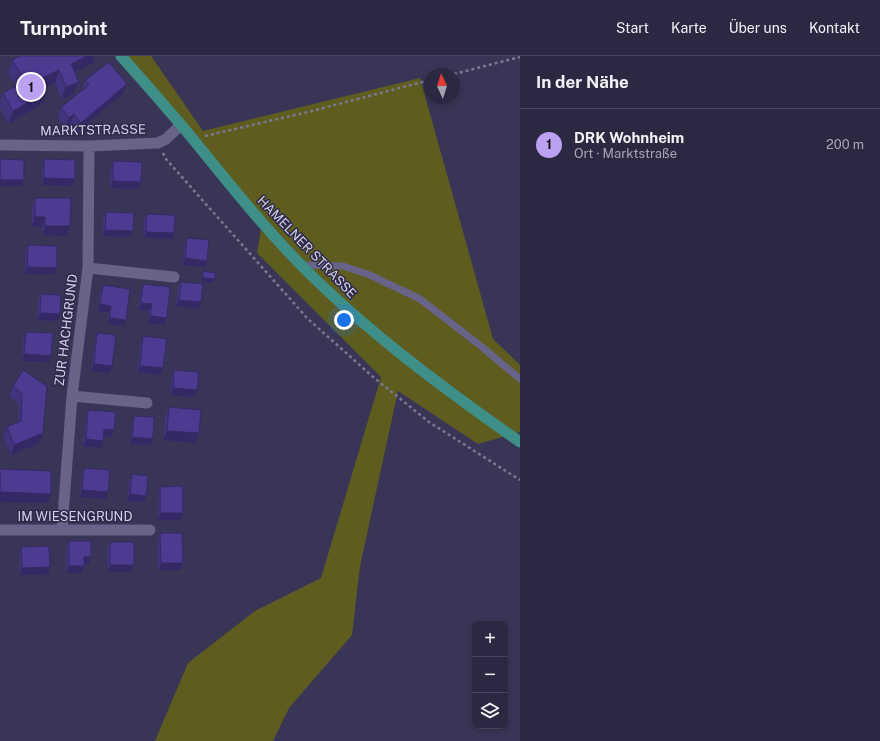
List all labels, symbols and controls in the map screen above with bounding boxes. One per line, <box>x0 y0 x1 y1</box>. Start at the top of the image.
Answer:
text: Turnpoint <box>20 17 107 39</box>
text: Start <box>616 20 649 36</box>
text: Karte <box>671 20 707 36</box>
text: Über uns <box>729 20 787 36</box>
text: Kontakt <box>809 20 860 36</box>
north arrow <box>424 68 460 104</box>
pin: 1 <box>18 72 44 102</box>
text: In der Nähe <box>536 72 629 92</box>
street label: MARKTSTRASSE <box>40 122 146 138</box>
text: DRK Wohnheim <box>574 129 684 146</box>
text: 1 <box>546 137 552 152</box>
text: 200 m <box>826 137 864 152</box>
text: Ort · Marktstraße <box>574 146 677 161</box>
street label: HAMELNER STRASSE <box>254 193 360 301</box>
street label: ZUR HACHGRUND <box>52 273 80 387</box>
your location <box>334 310 354 330</box>
street label: IM WIESENGRUND <box>18 509 132 524</box>
map controls <box>472 621 508 729</box>
button: + <box>472 621 508 657</box>
button: − <box>472 657 508 693</box>
button: layers <box>472 693 508 729</box>

